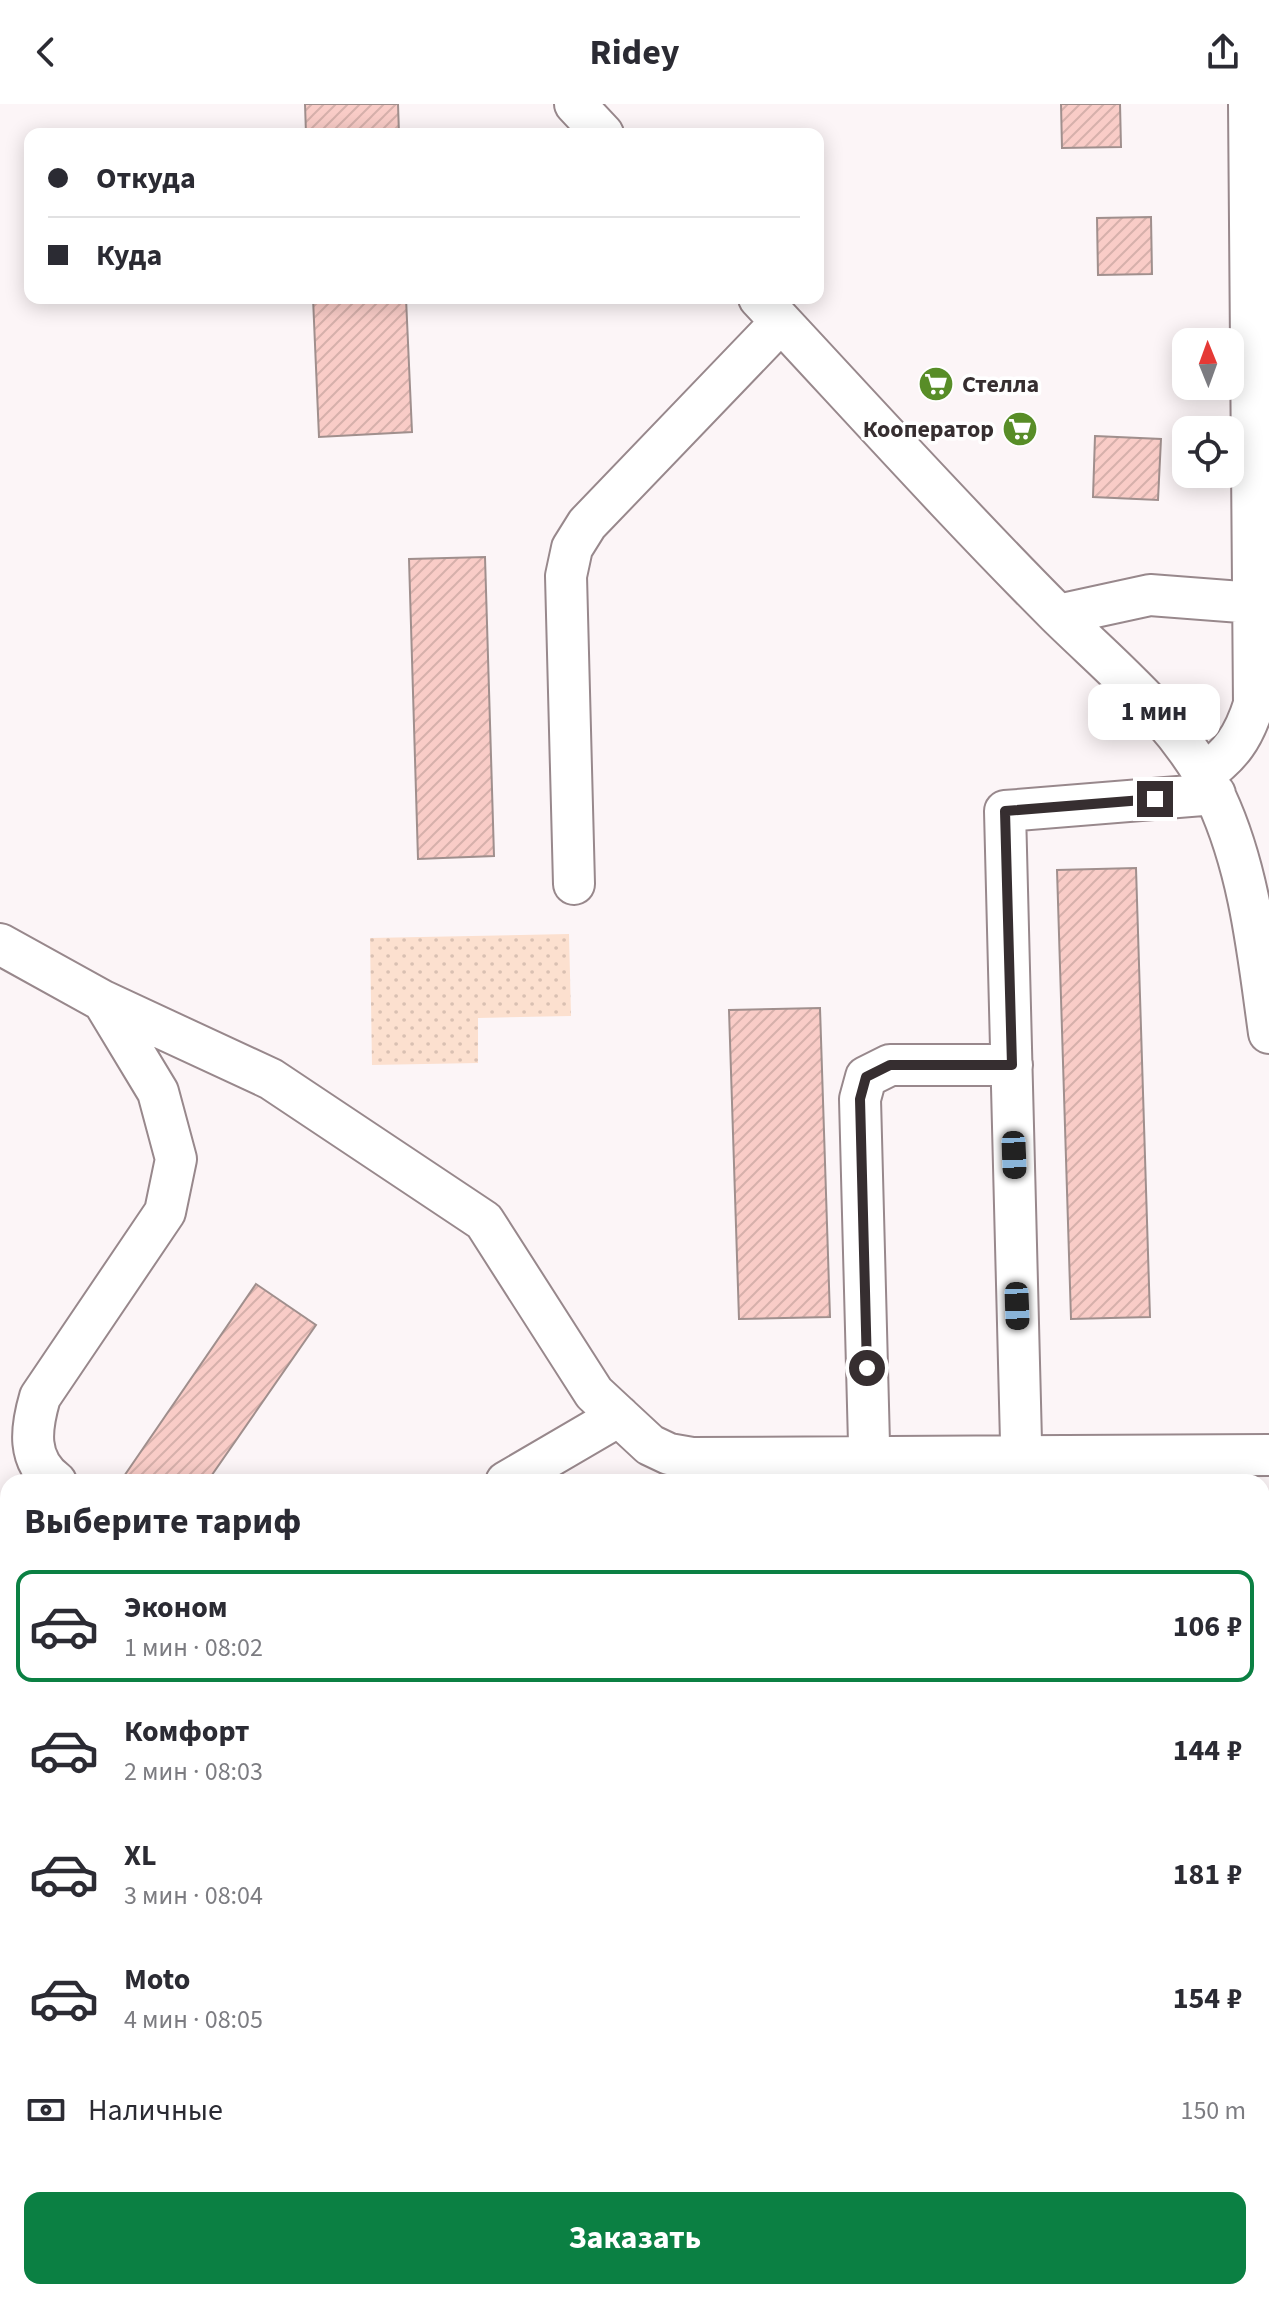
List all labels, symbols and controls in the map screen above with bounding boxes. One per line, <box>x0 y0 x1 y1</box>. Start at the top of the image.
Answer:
text: Ridey <box>590 27 679 78</box>
icon: back <box>24 30 68 74</box>
icon: share <box>1201 30 1245 74</box>
text: Откуда <box>96 157 196 200</box>
text: Куда <box>96 234 162 277</box>
north arrow <box>1172 328 1244 400</box>
map controls <box>1172 328 1244 488</box>
supermarket icon: Стелла <box>917 365 955 403</box>
place label: Стелла <box>962 367 1039 402</box>
supermarket icon: Кооператор <box>1001 410 1039 448</box>
place label: Кооператор <box>863 412 994 447</box>
button: locate <box>1172 416 1244 488</box>
callout: 1 мин <box>1089 683 1221 739</box>
text: 1 мин <box>1121 693 1187 730</box>
route end <box>1137 781 1173 817</box>
car <box>1001 1131 1027 1179</box>
car <box>1004 1282 1030 1330</box>
route start <box>849 1350 885 1386</box>
text: Выберите тариф <box>24 1496 301 1547</box>
text: Эконом <box>124 1586 228 1629</box>
icon: car <box>28 1590 100 1662</box>
text: 106 ₽ <box>1173 1605 1242 1648</box>
text: 1 мин · 08:02 <box>124 1629 263 1666</box>
text: Комфорт <box>124 1710 250 1753</box>
icon: car <box>28 1714 100 1786</box>
text: 144 ₽ <box>1173 1729 1242 1772</box>
text: 2 мин · 08:03 <box>124 1753 263 1790</box>
text: XL <box>124 1834 157 1877</box>
icon: car <box>28 1838 100 1910</box>
text: 181 ₽ <box>1173 1853 1242 1896</box>
text: 3 мин · 08:04 <box>124 1877 263 1914</box>
text: Moto <box>124 1958 190 2001</box>
icon: car <box>28 1962 100 2034</box>
text: 154 ₽ <box>1173 1977 1242 2020</box>
text: 4 мин · 08:05 <box>124 2001 263 2038</box>
icon: cash <box>24 2088 68 2132</box>
text: Наличные <box>88 2089 223 2132</box>
text: 150 m <box>1180 2092 1246 2129</box>
button: Заказать <box>24 2192 1246 2284</box>

